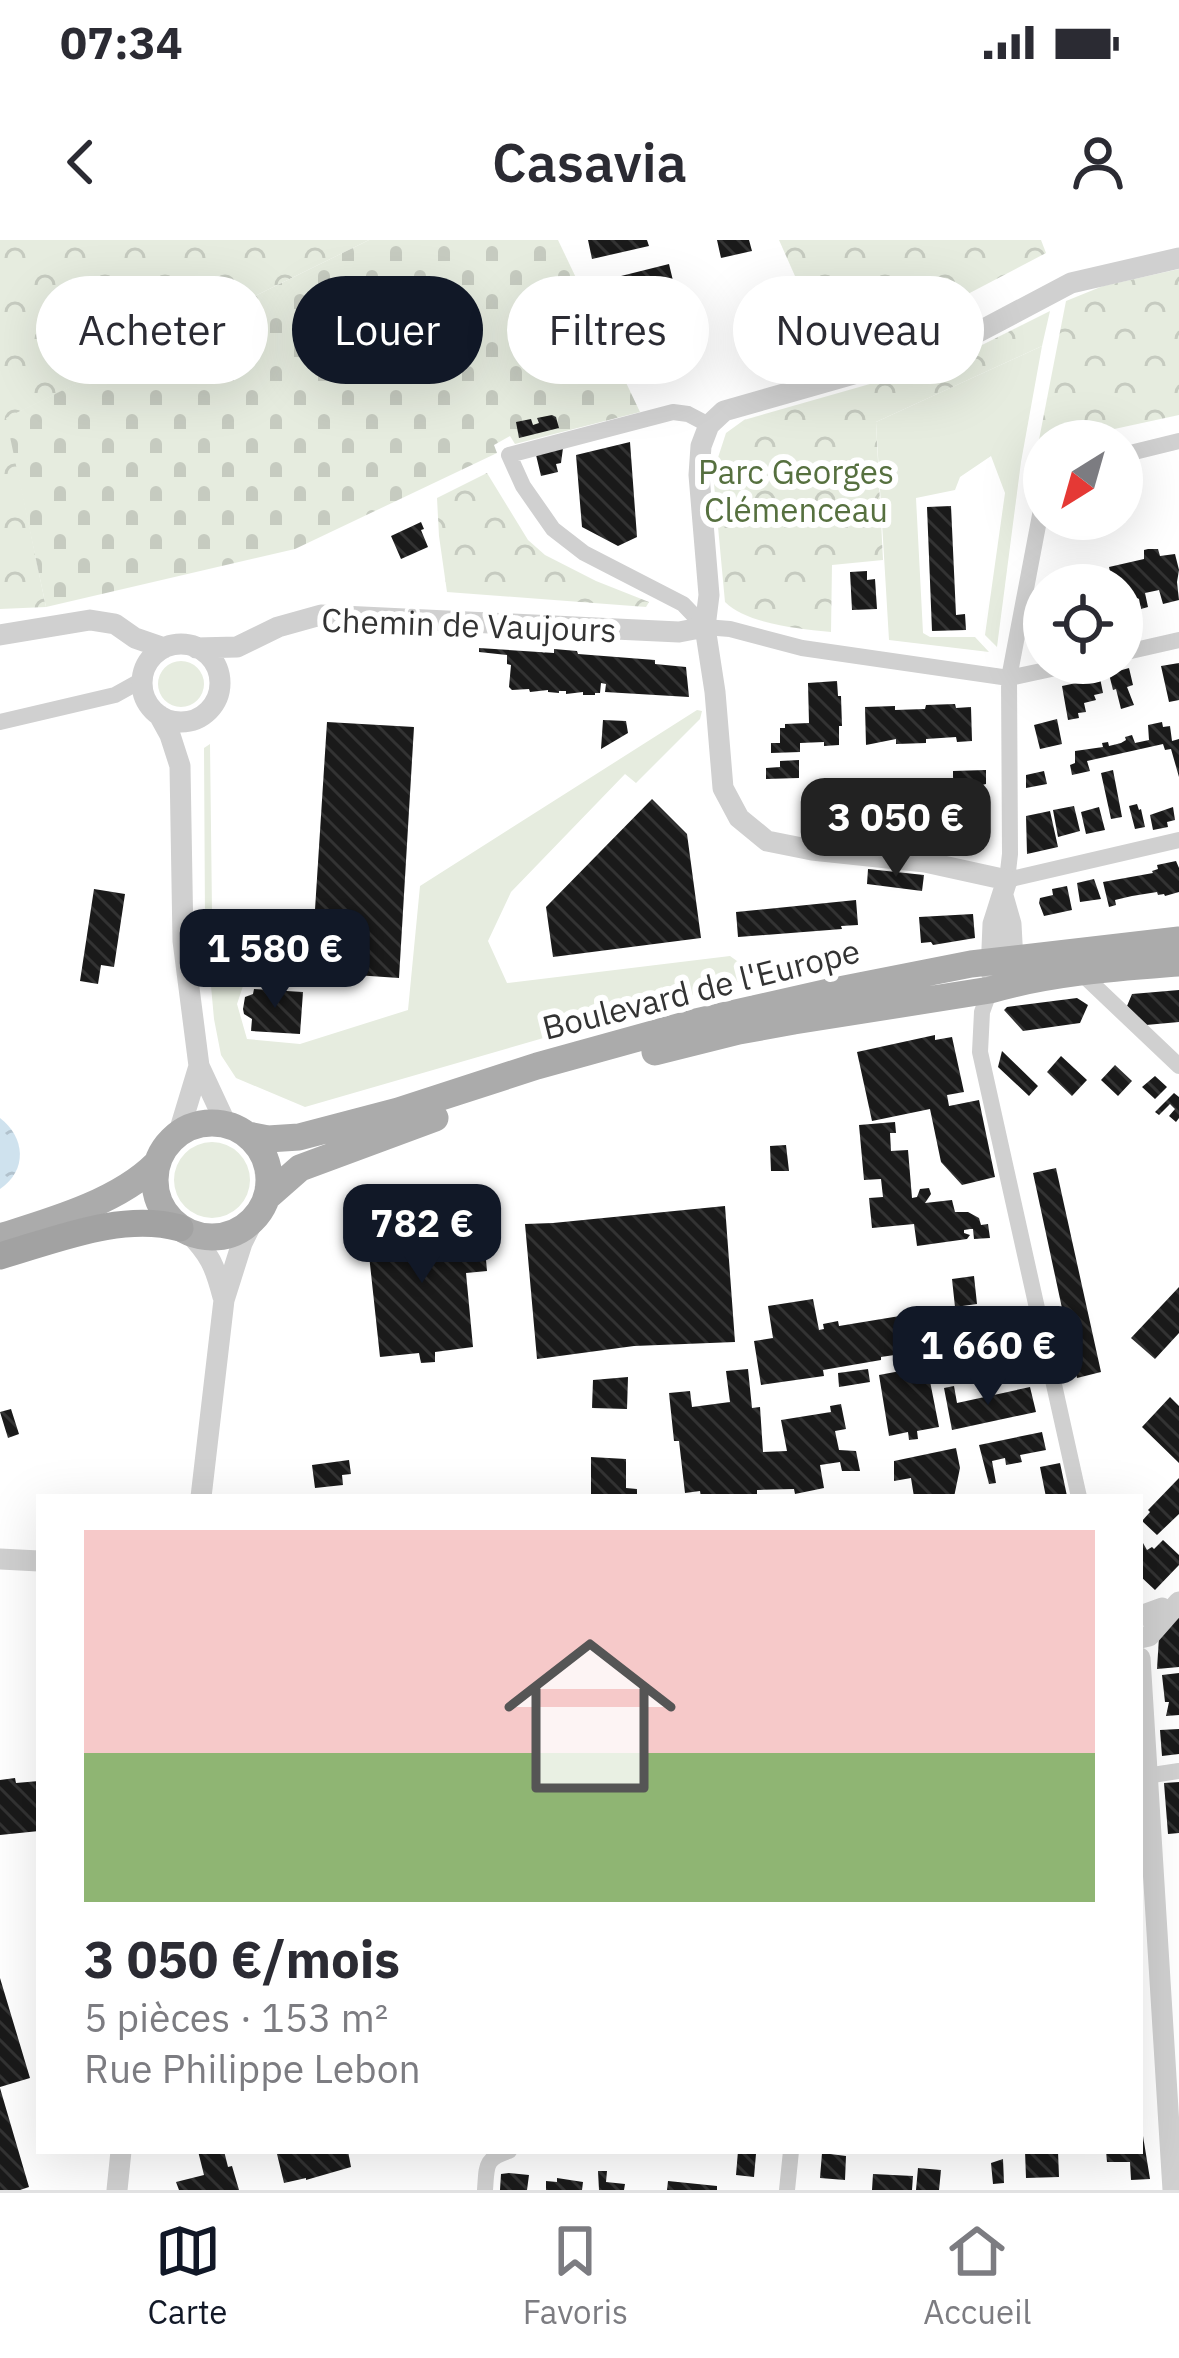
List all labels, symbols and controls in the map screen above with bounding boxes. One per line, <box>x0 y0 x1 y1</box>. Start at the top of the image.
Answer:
text: 07:34 <box>60 13 183 71</box>
text: Casavia <box>492 127 687 197</box>
icon: back <box>48 129 114 195</box>
icon: person <box>1065 129 1131 195</box>
chip: Acheter <box>36 276 268 384</box>
chip: Louer <box>292 276 483 384</box>
chip: Filtres <box>507 276 709 384</box>
chip: Nouveau <box>733 276 984 384</box>
north arrow <box>1023 420 1143 540</box>
map controls <box>1023 420 1143 684</box>
park label: Parc Georges Clémenceau <box>698 450 894 531</box>
button: locate <box>1023 564 1143 684</box>
street label: Chemin de Vaujours <box>321 598 617 651</box>
pin: 3 050 € <box>785 778 1007 880</box>
text: 3 050 € <box>828 791 964 842</box>
pin: 1 580 € <box>164 909 386 1011</box>
text: 1 580 € <box>207 922 343 973</box>
street label: Boulevard de l'Europe <box>538 928 864 1049</box>
pin: 782 € <box>338 1184 506 1286</box>
text: 782 € <box>370 1197 474 1248</box>
pin: 1 660 € <box>877 1306 1099 1408</box>
text: 1 660 € <box>920 1319 1056 1370</box>
icon: home <box>482 1608 698 1824</box>
text: 3 050 €/mois <box>84 1926 400 1992</box>
text: 5 pièces · 153 m² <box>84 1992 388 2043</box>
text: Rue Philippe Lebon <box>84 2043 421 2094</box>
tab: Carte <box>148 2218 228 2333</box>
tab: Favoris <box>523 2218 628 2333</box>
tab: Accueil <box>923 2218 1031 2333</box>

